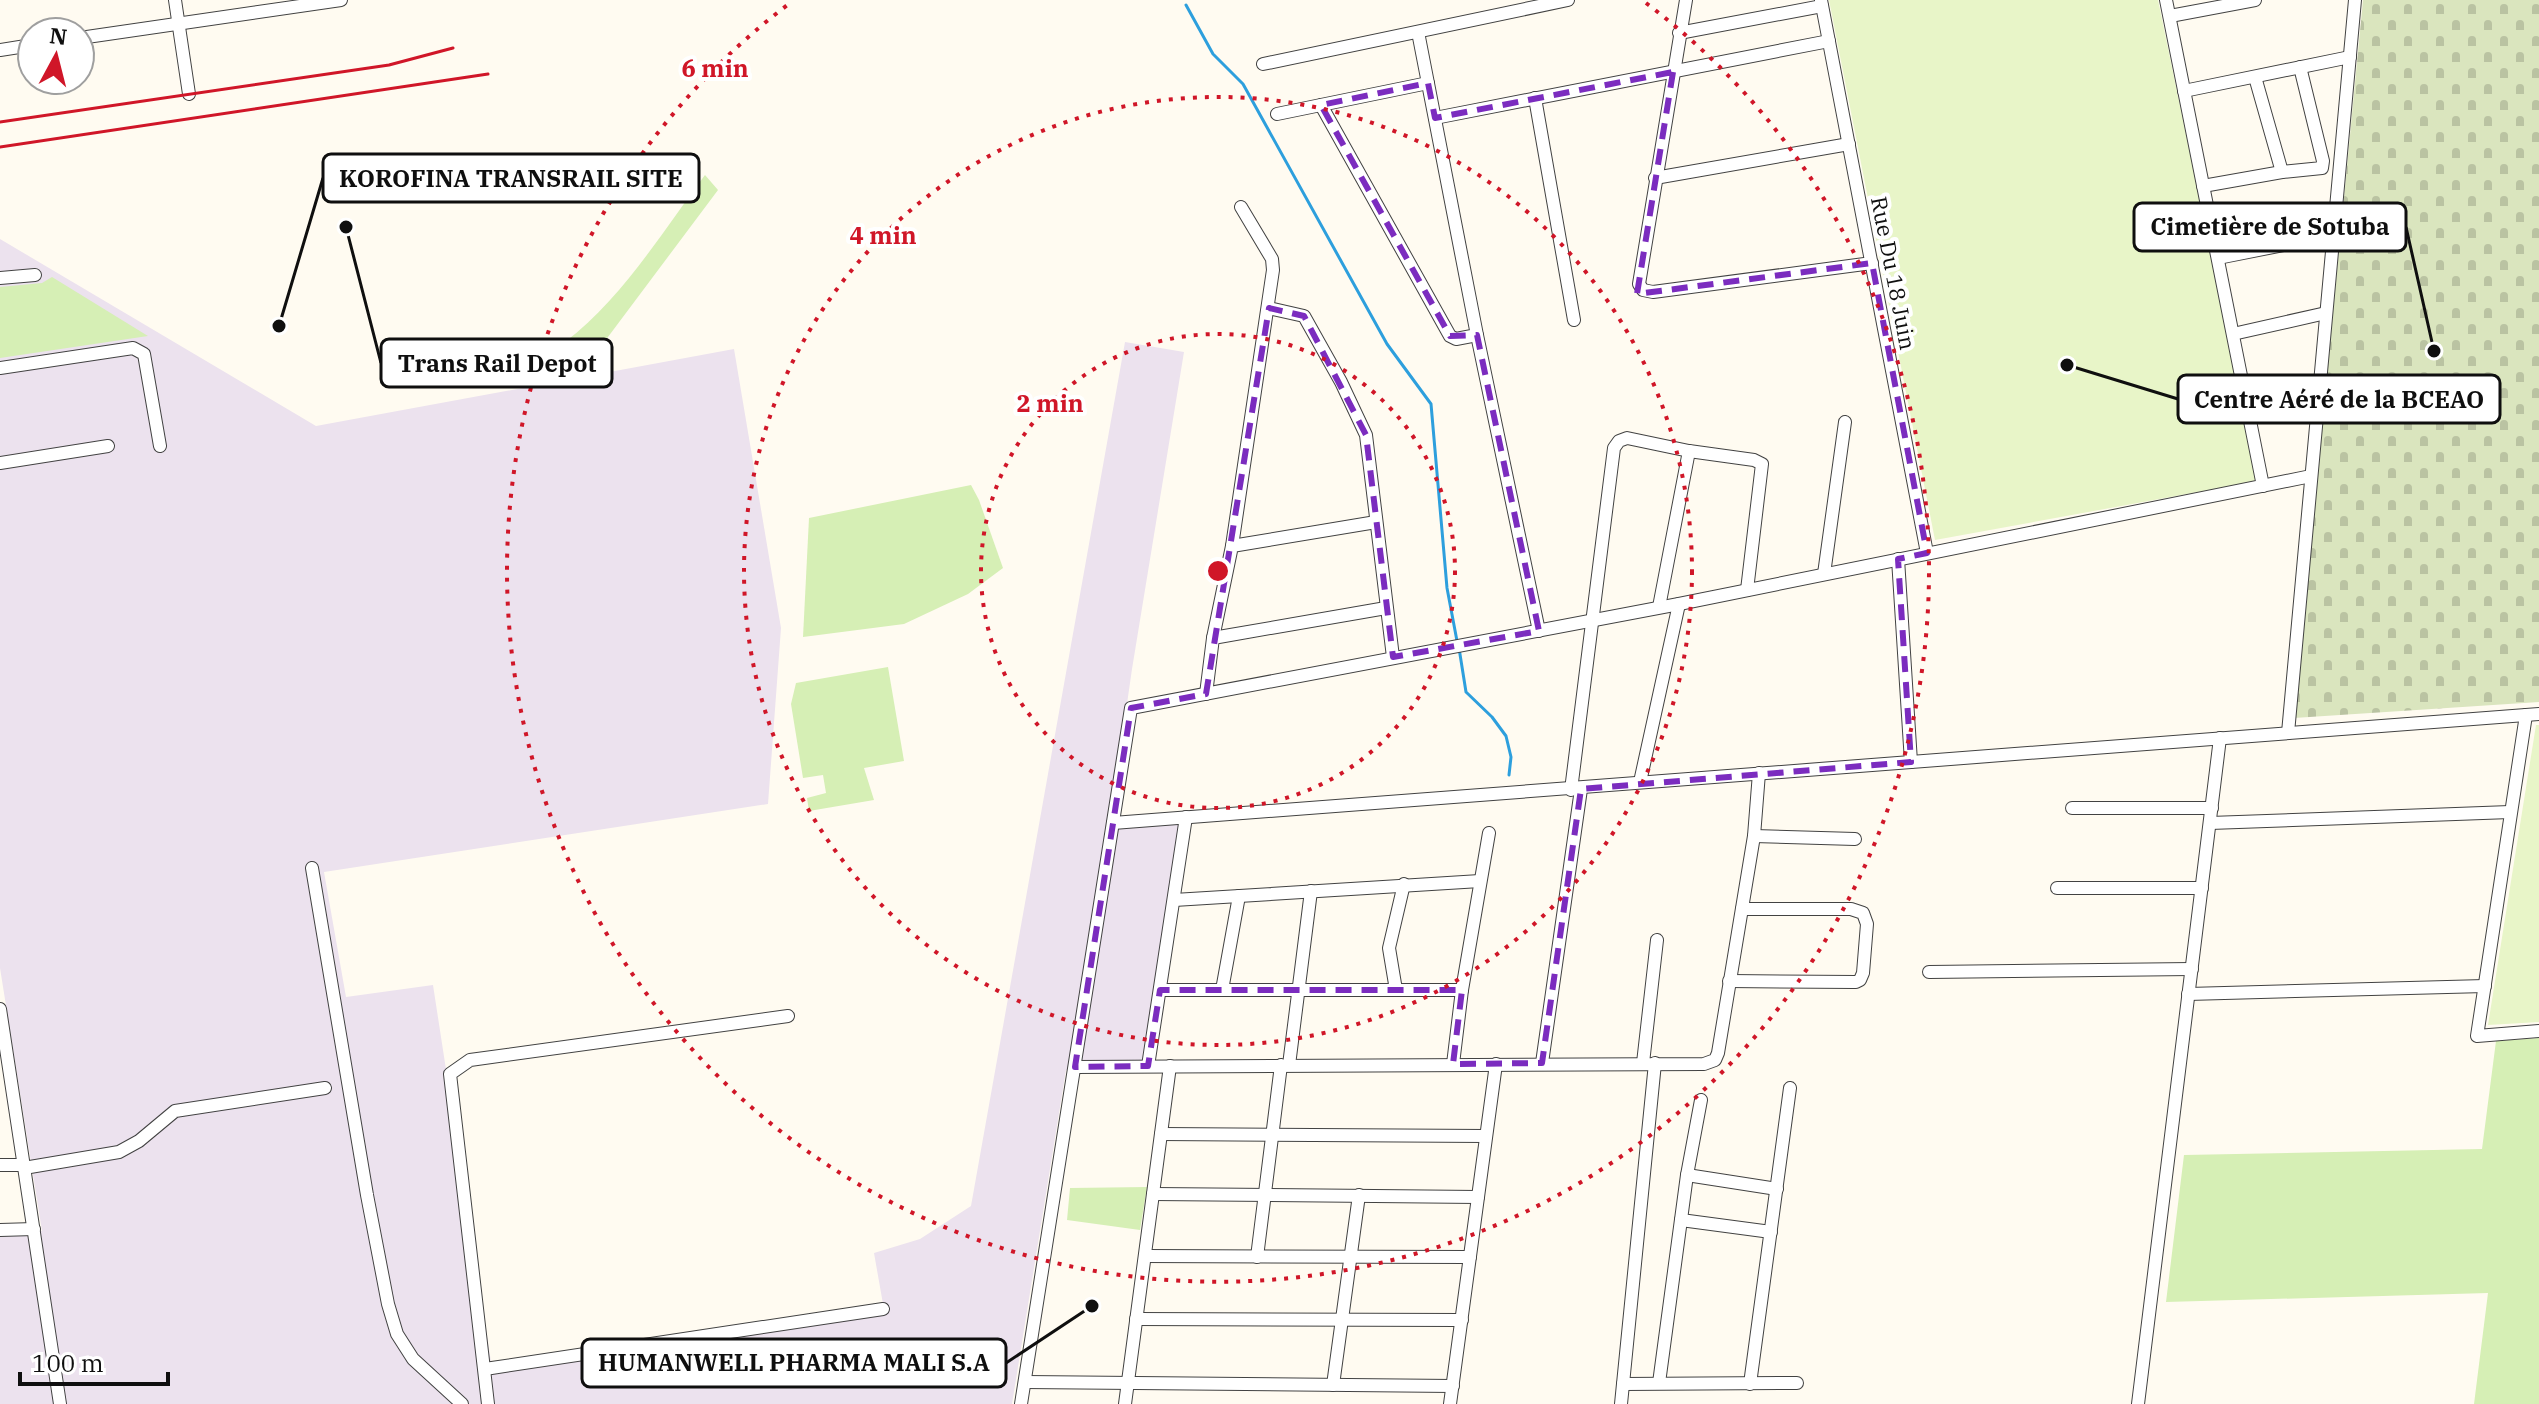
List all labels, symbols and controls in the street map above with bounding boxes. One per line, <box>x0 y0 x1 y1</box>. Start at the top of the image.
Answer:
north arrow <box>16 16 96 96</box>
text: N <box>48 20 69 51</box>
text: 6 min <box>681 52 749 84</box>
callout: KOROFINA TRANSRAIL SITE <box>323 154 699 202</box>
text: KOROFINA TRANSRAIL SITE <box>339 162 683 194</box>
street label: Rue Du 18 Juin <box>1865 194 1923 352</box>
callout: Cimetière de Sotuba <box>2134 203 2406 251</box>
text: Cimetière de Sotuba <box>2150 210 2390 242</box>
text: 4 min <box>849 219 917 251</box>
callout: Trans Rail Depot <box>381 339 612 387</box>
text: Trans Rail Depot <box>398 347 596 379</box>
callout: Centre Aéré de la BCEAO <box>2178 375 2500 423</box>
text: Centre Aéré de la BCEAO <box>2194 383 2484 415</box>
text: 2 min <box>1016 387 1084 419</box>
centre of rings <box>1204 557 1232 585</box>
scale bar <box>20 1336 168 1386</box>
callout: HUMANWELL PHARMA MALI S.A <box>582 1339 1006 1387</box>
text: HUMANWELL PHARMA MALI S.A <box>598 1346 990 1378</box>
text: 100 m <box>32 1347 104 1379</box>

